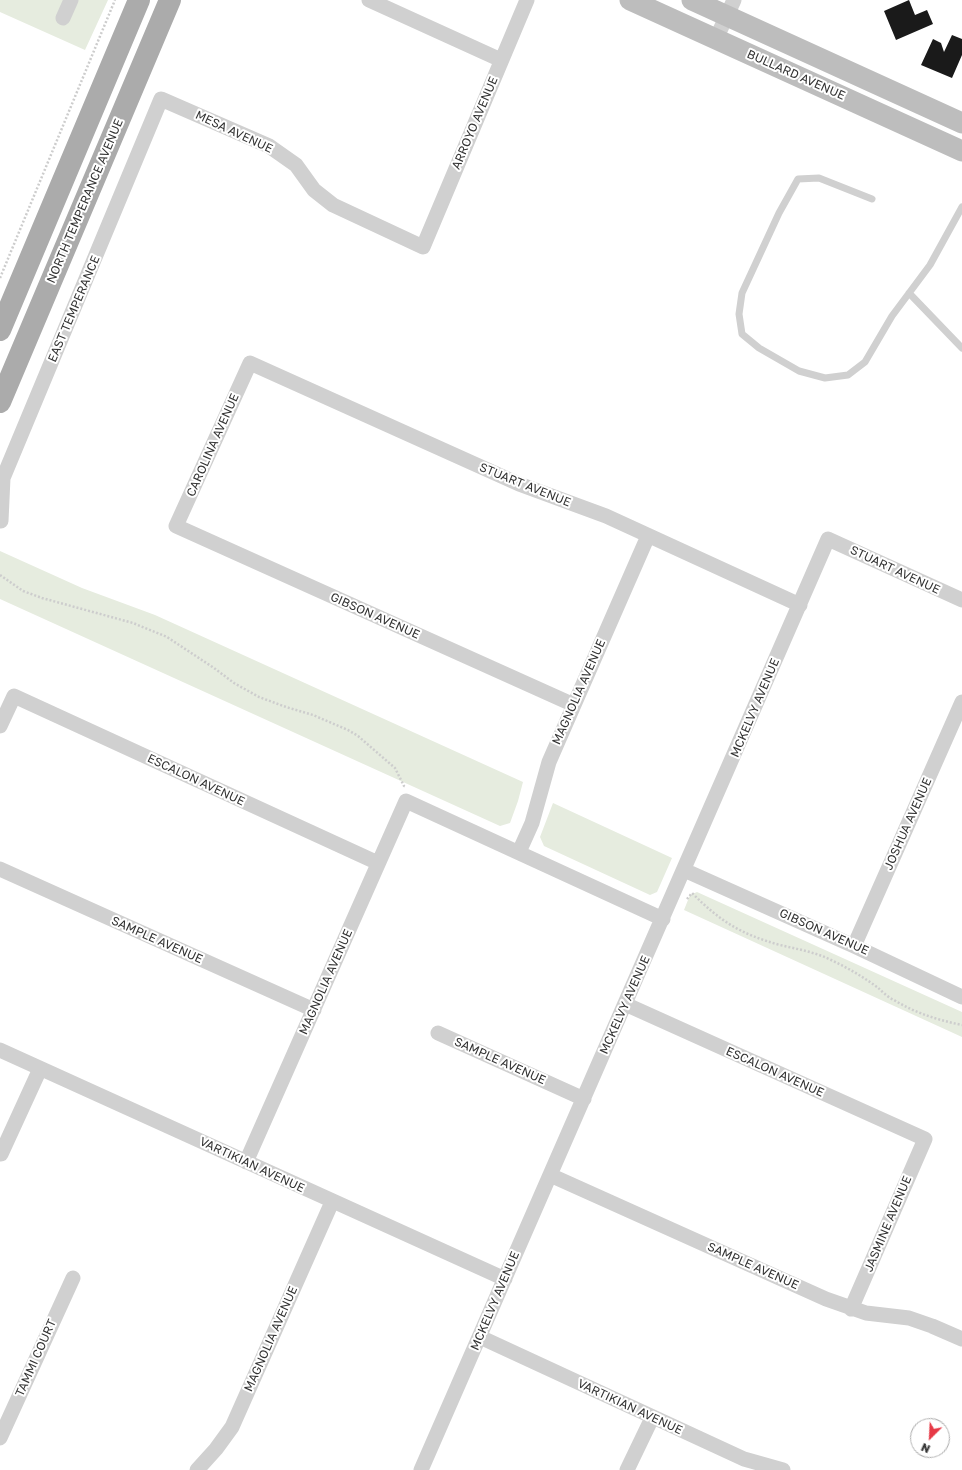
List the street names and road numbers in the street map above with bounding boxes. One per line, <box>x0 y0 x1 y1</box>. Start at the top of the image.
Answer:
street label: BULLARD AVENUE <box>745 47 847 103</box>
street label: ARROYO AVENUE <box>449 74 501 172</box>
street label: MESA AVENUE <box>193 108 275 156</box>
street label: NORTH TEMPERANCE AVENUE <box>44 117 126 285</box>
street label: EAST TEMPERANCE <box>45 254 103 364</box>
street label: CAROLINA AVENUE <box>184 391 242 499</box>
street label: STUART AVENUE <box>477 460 573 510</box>
street label: STUART AVENUE <box>848 543 942 597</box>
street label: GIBSON AVENUE <box>328 590 422 642</box>
street label: MAGNOLIA AVENUE <box>549 637 609 747</box>
street label: MCKELVY AVENUE <box>728 656 782 760</box>
street label: ESCALON AVENUE <box>145 751 247 809</box>
street label: JOSHUA AVENUE <box>881 776 935 872</box>
street label: GIBSON AVENUE <box>777 906 871 958</box>
street label: SAMPLE AVENUE <box>109 913 205 967</box>
street label: MAGNOLIA AVENUE <box>296 927 356 1037</box>
street label: MCKELVY AVENUE <box>597 954 653 1056</box>
street label: SAMPLE AVENUE <box>452 1034 548 1088</box>
street label: ESCALON AVENUE <box>724 1044 826 1100</box>
street label: VARTIKIAN AVENUE <box>197 1134 307 1196</box>
street label: JASMINE AVENUE <box>861 1174 915 1274</box>
street label: SAMPLE AVENUE <box>705 1239 801 1293</box>
street label: MCKELVY AVENUE <box>468 1249 522 1353</box>
street label: MAGNOLIA AVENUE <box>241 1284 301 1394</box>
street label: TAMMI COURT <box>13 1317 59 1399</box>
street label: VARTIKIAN AVENUE <box>575 1376 685 1438</box>

